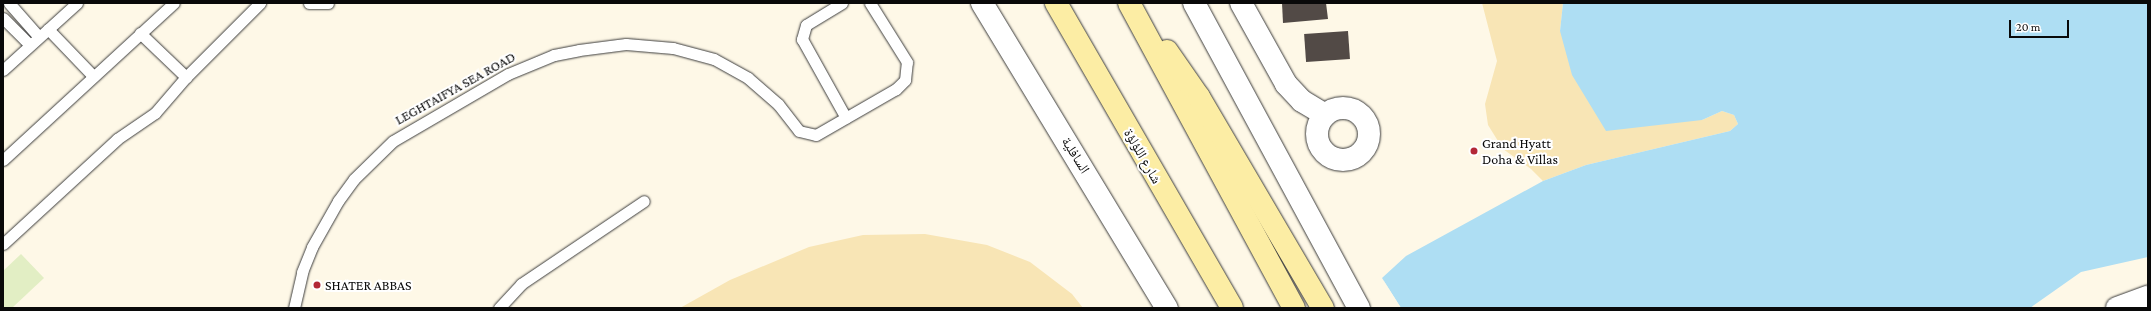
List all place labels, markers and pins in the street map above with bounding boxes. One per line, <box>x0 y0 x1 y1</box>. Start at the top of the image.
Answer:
place label: Grand Hyatt Doha & Villas <box>1482 135 1558 168</box>
marker: Grand Hyatt Doha & Villas <box>1469 146 1479 156</box>
place label: SHATER ABBAS <box>325 277 411 293</box>
marker: SHATER ABBAS <box>312 280 322 290</box>

